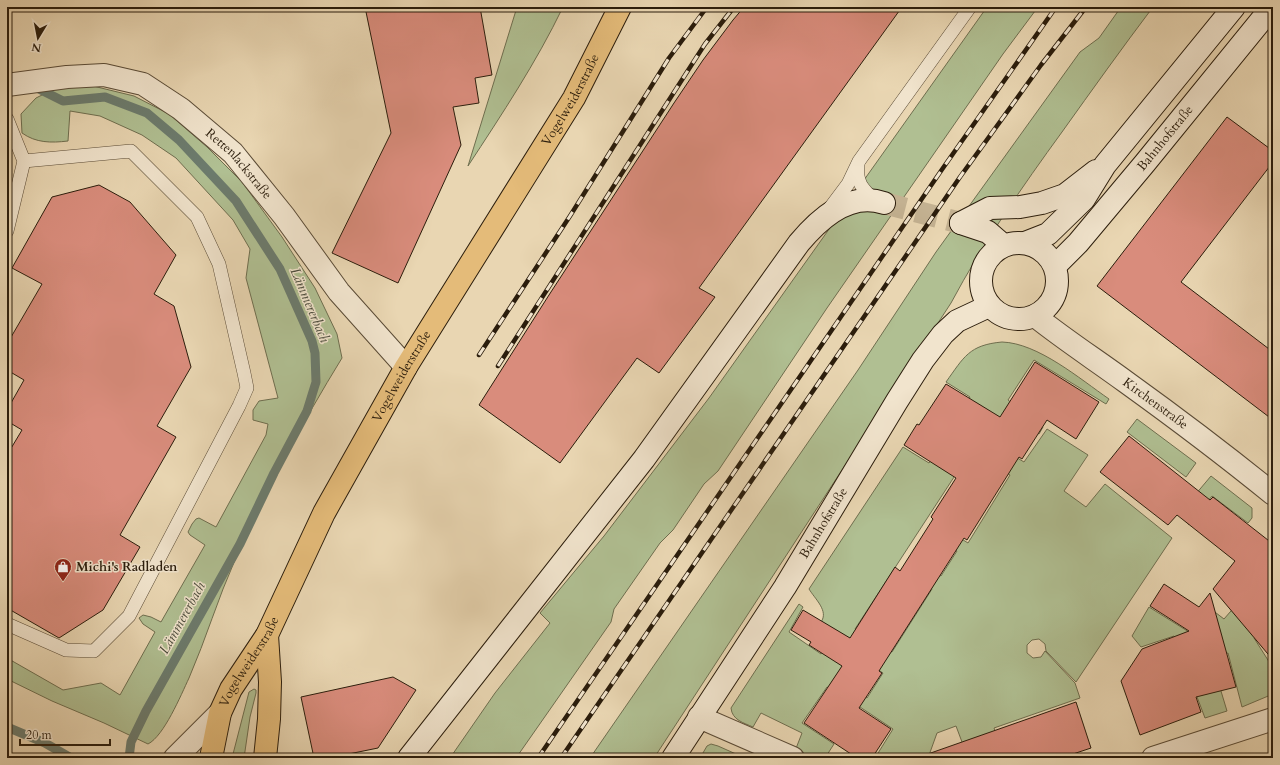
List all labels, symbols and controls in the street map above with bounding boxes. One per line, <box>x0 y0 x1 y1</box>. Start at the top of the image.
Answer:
north arrow <box>18 18 58 58</box>
text: N <box>30 39 42 56</box>
street label: Vogelweiderstraße <box>537 51 604 149</box>
street label: Bahnhofstraße <box>1133 101 1197 175</box>
street label: Rettenlackstraße <box>202 124 276 203</box>
water label: Lämmererbach <box>286 265 334 346</box>
street label: Vogelweiderstraße <box>368 327 436 425</box>
street label: Kirchenstraße <box>1119 374 1192 434</box>
street label: Bahnhofstraße <box>795 484 852 562</box>
shop icon: Michi's Radladen <box>53 557 73 582</box>
place label: Michi's Radladen <box>76 558 178 576</box>
water label: Lämmererbach <box>154 578 210 657</box>
street label: Vogelweiderstraße <box>215 614 283 710</box>
scale bar <box>20 721 110 747</box>
text: 20 m <box>26 727 53 743</box>

